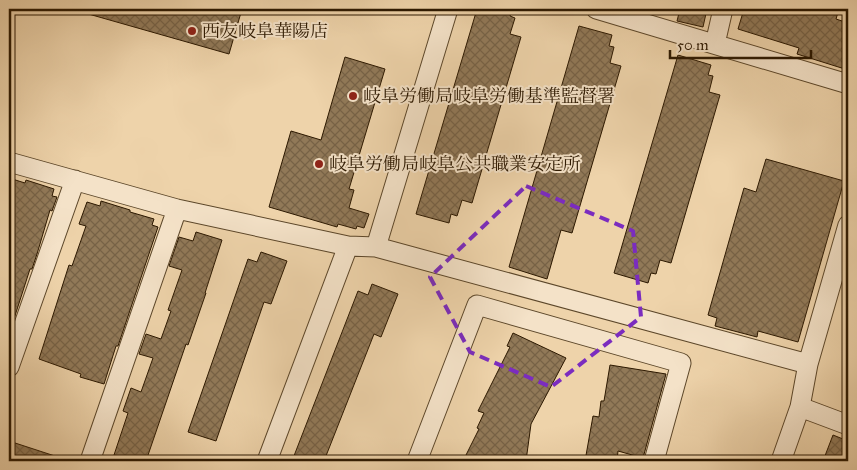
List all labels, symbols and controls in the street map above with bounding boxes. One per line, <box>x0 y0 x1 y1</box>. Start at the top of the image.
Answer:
place label: 西友岐阜華陽店 <box>202 20 328 42</box>
marker: 西友岐阜華陽店 <box>186 25 198 37</box>
scale bar <box>670 28 811 60</box>
text: 50 m <box>677 36 709 54</box>
place label: 岐阜労働局岐阜労働基準監督署 <box>363 85 615 107</box>
marker: 岐阜労働局岐阜労働基準監督署 <box>347 90 359 102</box>
place label: 岐阜労働局岐阜公共職業安定所 <box>329 153 581 175</box>
marker: 岐阜労働局岐阜公共職業安定所 <box>313 158 325 170</box>

